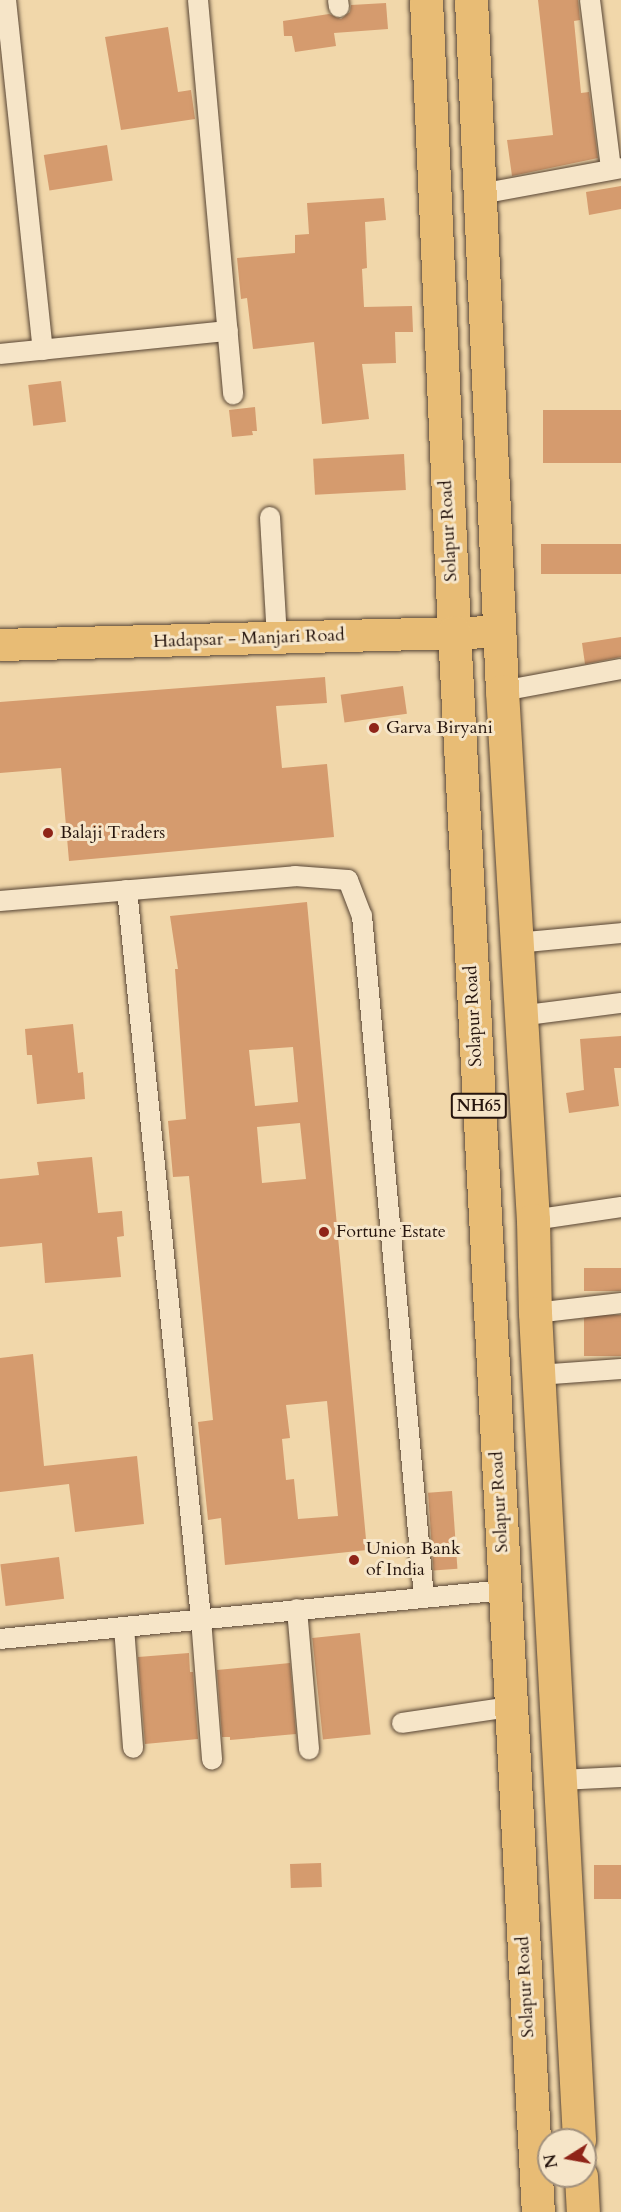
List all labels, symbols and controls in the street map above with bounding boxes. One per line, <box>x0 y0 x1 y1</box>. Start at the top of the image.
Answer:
street label: Solapur Road <box>436 480 462 582</box>
street label: Hadapsar - Manjari Road <box>153 625 345 653</box>
place label: Garva Biryani <box>386 717 493 739</box>
marker: Garva Biryani <box>367 721 381 735</box>
place label: Balaji Traders <box>60 822 165 844</box>
marker: Balaji Traders <box>41 826 55 840</box>
street label: Solapur Road <box>461 965 487 1067</box>
road number: NH65 <box>450 1093 508 1119</box>
place label: Fortune Estate <box>336 1221 446 1243</box>
marker: Fortune Estate <box>317 1225 331 1239</box>
street label: Solapur Road <box>487 1451 513 1553</box>
place label: Union Bank of India <box>366 1539 461 1582</box>
marker: Union Bank of India <box>347 1553 361 1567</box>
street label: Solapur Road <box>513 1936 539 2038</box>
north arrow <box>537 2128 597 2188</box>
text: N <box>539 2152 563 2170</box>

